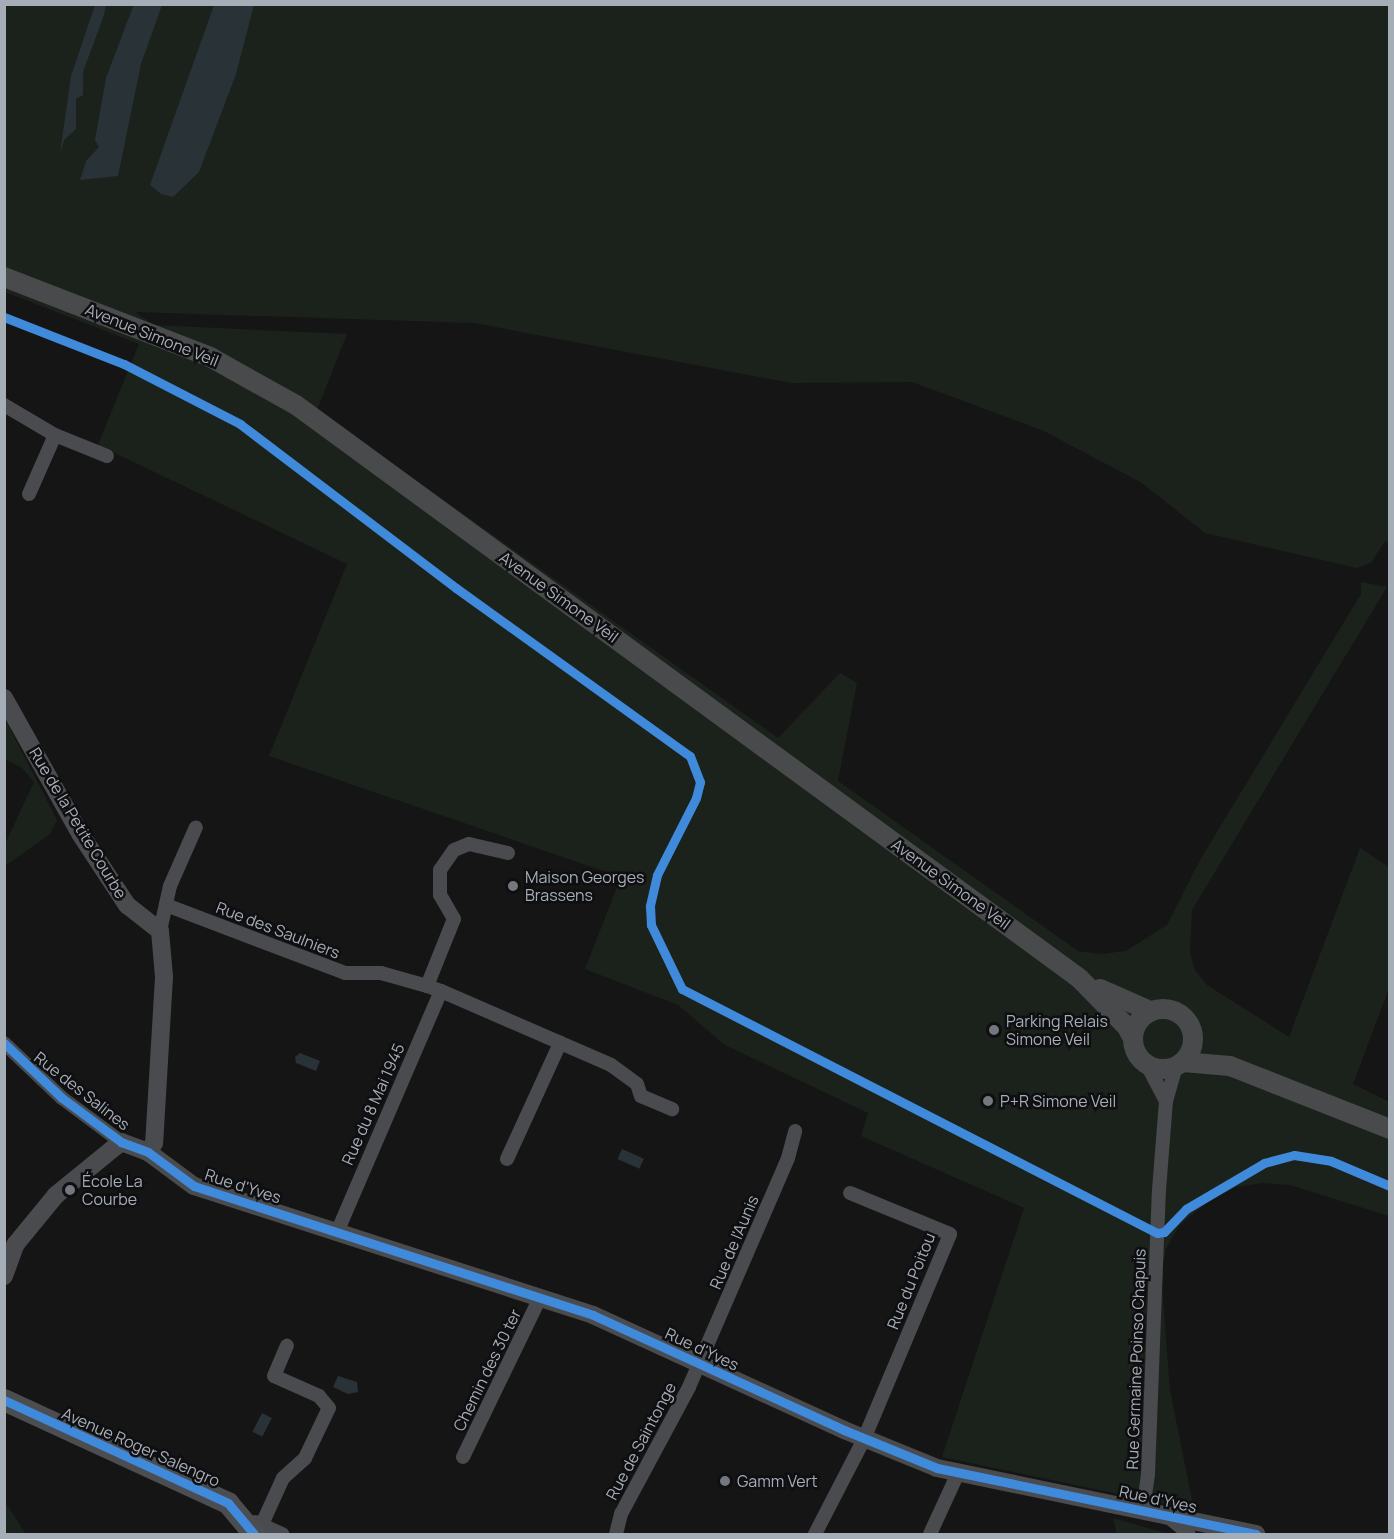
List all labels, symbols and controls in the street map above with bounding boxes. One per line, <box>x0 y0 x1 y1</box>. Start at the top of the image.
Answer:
street label: Avenue Simone Veil <box>83 299 221 371</box>
street label: Avenue Simone Veil <box>496 547 622 647</box>
street label: Rue de la Petite Courbe <box>25 744 131 902</box>
street label: Avenue Simone Veil <box>888 834 1014 934</box>
place label: Maison Georges Brassens <box>525 867 644 905</box>
marker: Maison Georges Brassens <box>506 879 520 893</box>
street label: Rue des Saulniers <box>213 898 343 962</box>
place label: Parking Relais Simone Veil <box>1006 1011 1108 1049</box>
marker: Parking Relais Simone Veil <box>987 1023 1001 1037</box>
street label: Rue du 8 Mai 1945 <box>338 1040 408 1168</box>
street label: Rue des Salines <box>30 1048 134 1134</box>
place label: P+R Simone Veil <box>1000 1091 1116 1111</box>
marker: P+R Simone Veil <box>981 1094 995 1108</box>
street label: Rue d'Yves <box>202 1165 284 1207</box>
place label: École La Courbe <box>82 1171 143 1209</box>
marker: École La Courbe <box>63 1183 77 1197</box>
street label: Rue de l'Aunis <box>706 1192 762 1292</box>
street label: Rue du Poitou <box>883 1230 939 1332</box>
street label: Rue Germaine Poinso Chapuis <box>1123 1248 1149 1470</box>
street label: Chemin des 30 ter <box>449 1306 525 1434</box>
street label: Rue d'Yves <box>662 1324 742 1374</box>
street label: Rue de Saintonge <box>602 1379 680 1503</box>
street label: Avenue Roger Salengro <box>59 1403 223 1491</box>
place label: Gamm Vert <box>737 1471 818 1491</box>
marker: Gamm Vert <box>718 1474 732 1488</box>
street label: Rue d'Yves <box>1117 1481 1199 1517</box>

